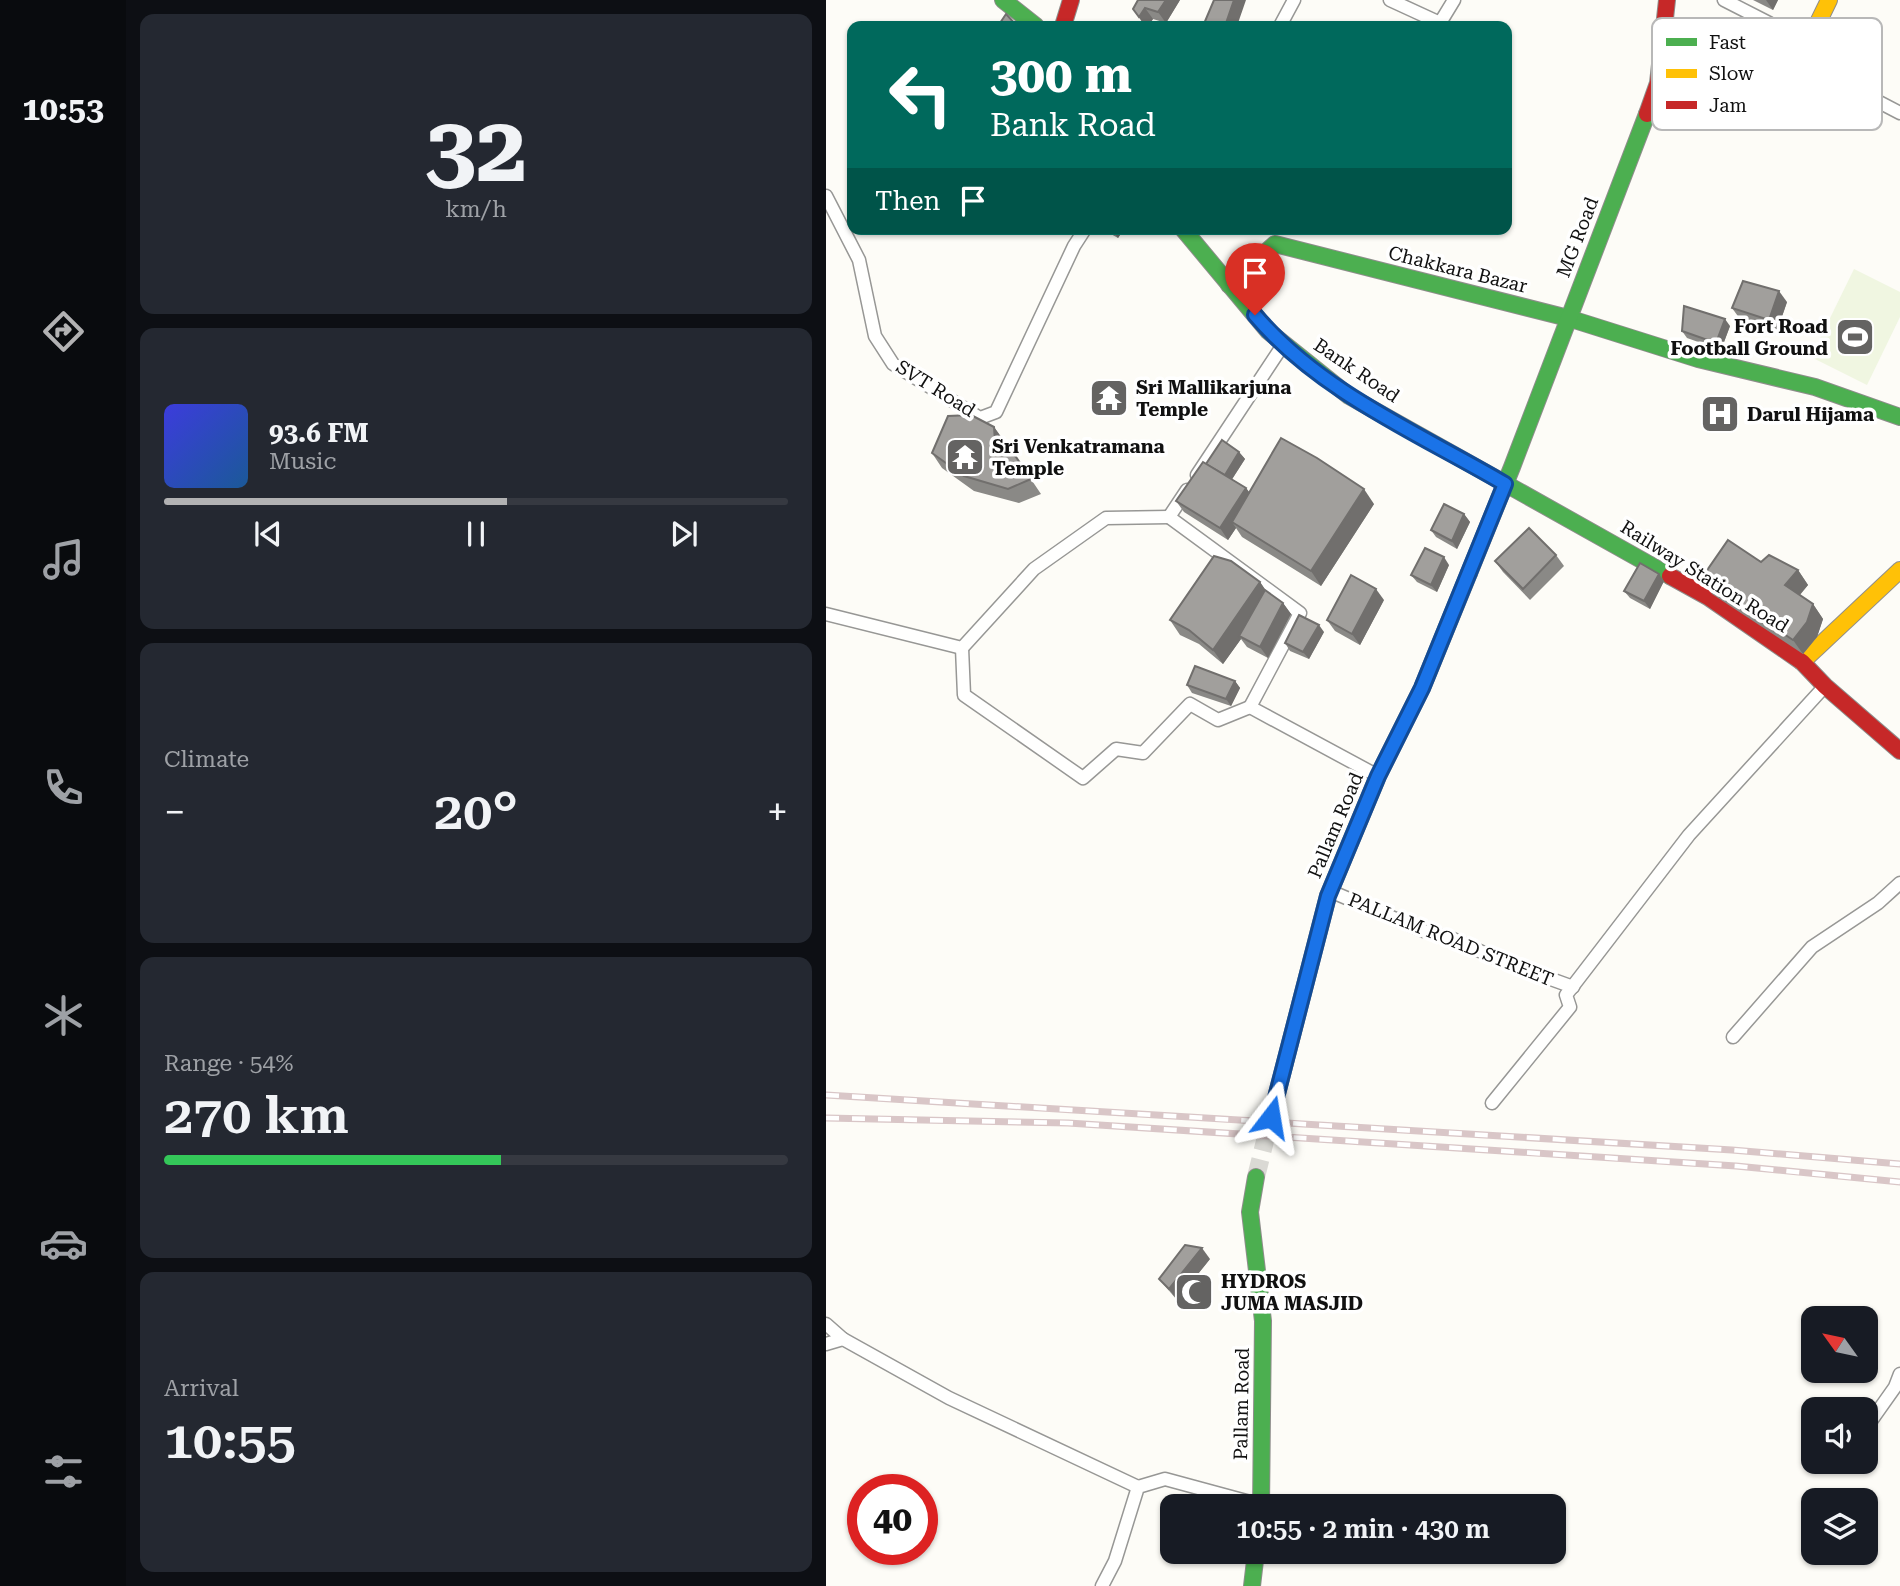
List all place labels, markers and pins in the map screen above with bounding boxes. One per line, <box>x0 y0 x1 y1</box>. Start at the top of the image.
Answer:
pin <box>1225 243 1285 315</box>
place label: Fort Road Football Ground <box>1670 315 1828 360</box>
sports icon: Fort Road Football Ground <box>1834 316 1876 358</box>
place label: Sri Mallikarjuna Temple <box>1136 376 1291 421</box>
temple icon: Sri Mallikarjuna Temple <box>1088 377 1130 419</box>
hospital icon: Darul Hijama <box>1699 393 1741 435</box>
place label: Darul Hijama <box>1747 403 1874 426</box>
place label: Sri Venkatramana Temple <box>992 435 1165 480</box>
temple icon: Sri Venkatramana Temple <box>944 436 986 478</box>
place label: HYDROS JUMA MASJID <box>1221 1270 1363 1315</box>
mosque icon: HYDROS JUMA MASJID <box>1173 1271 1215 1313</box>

